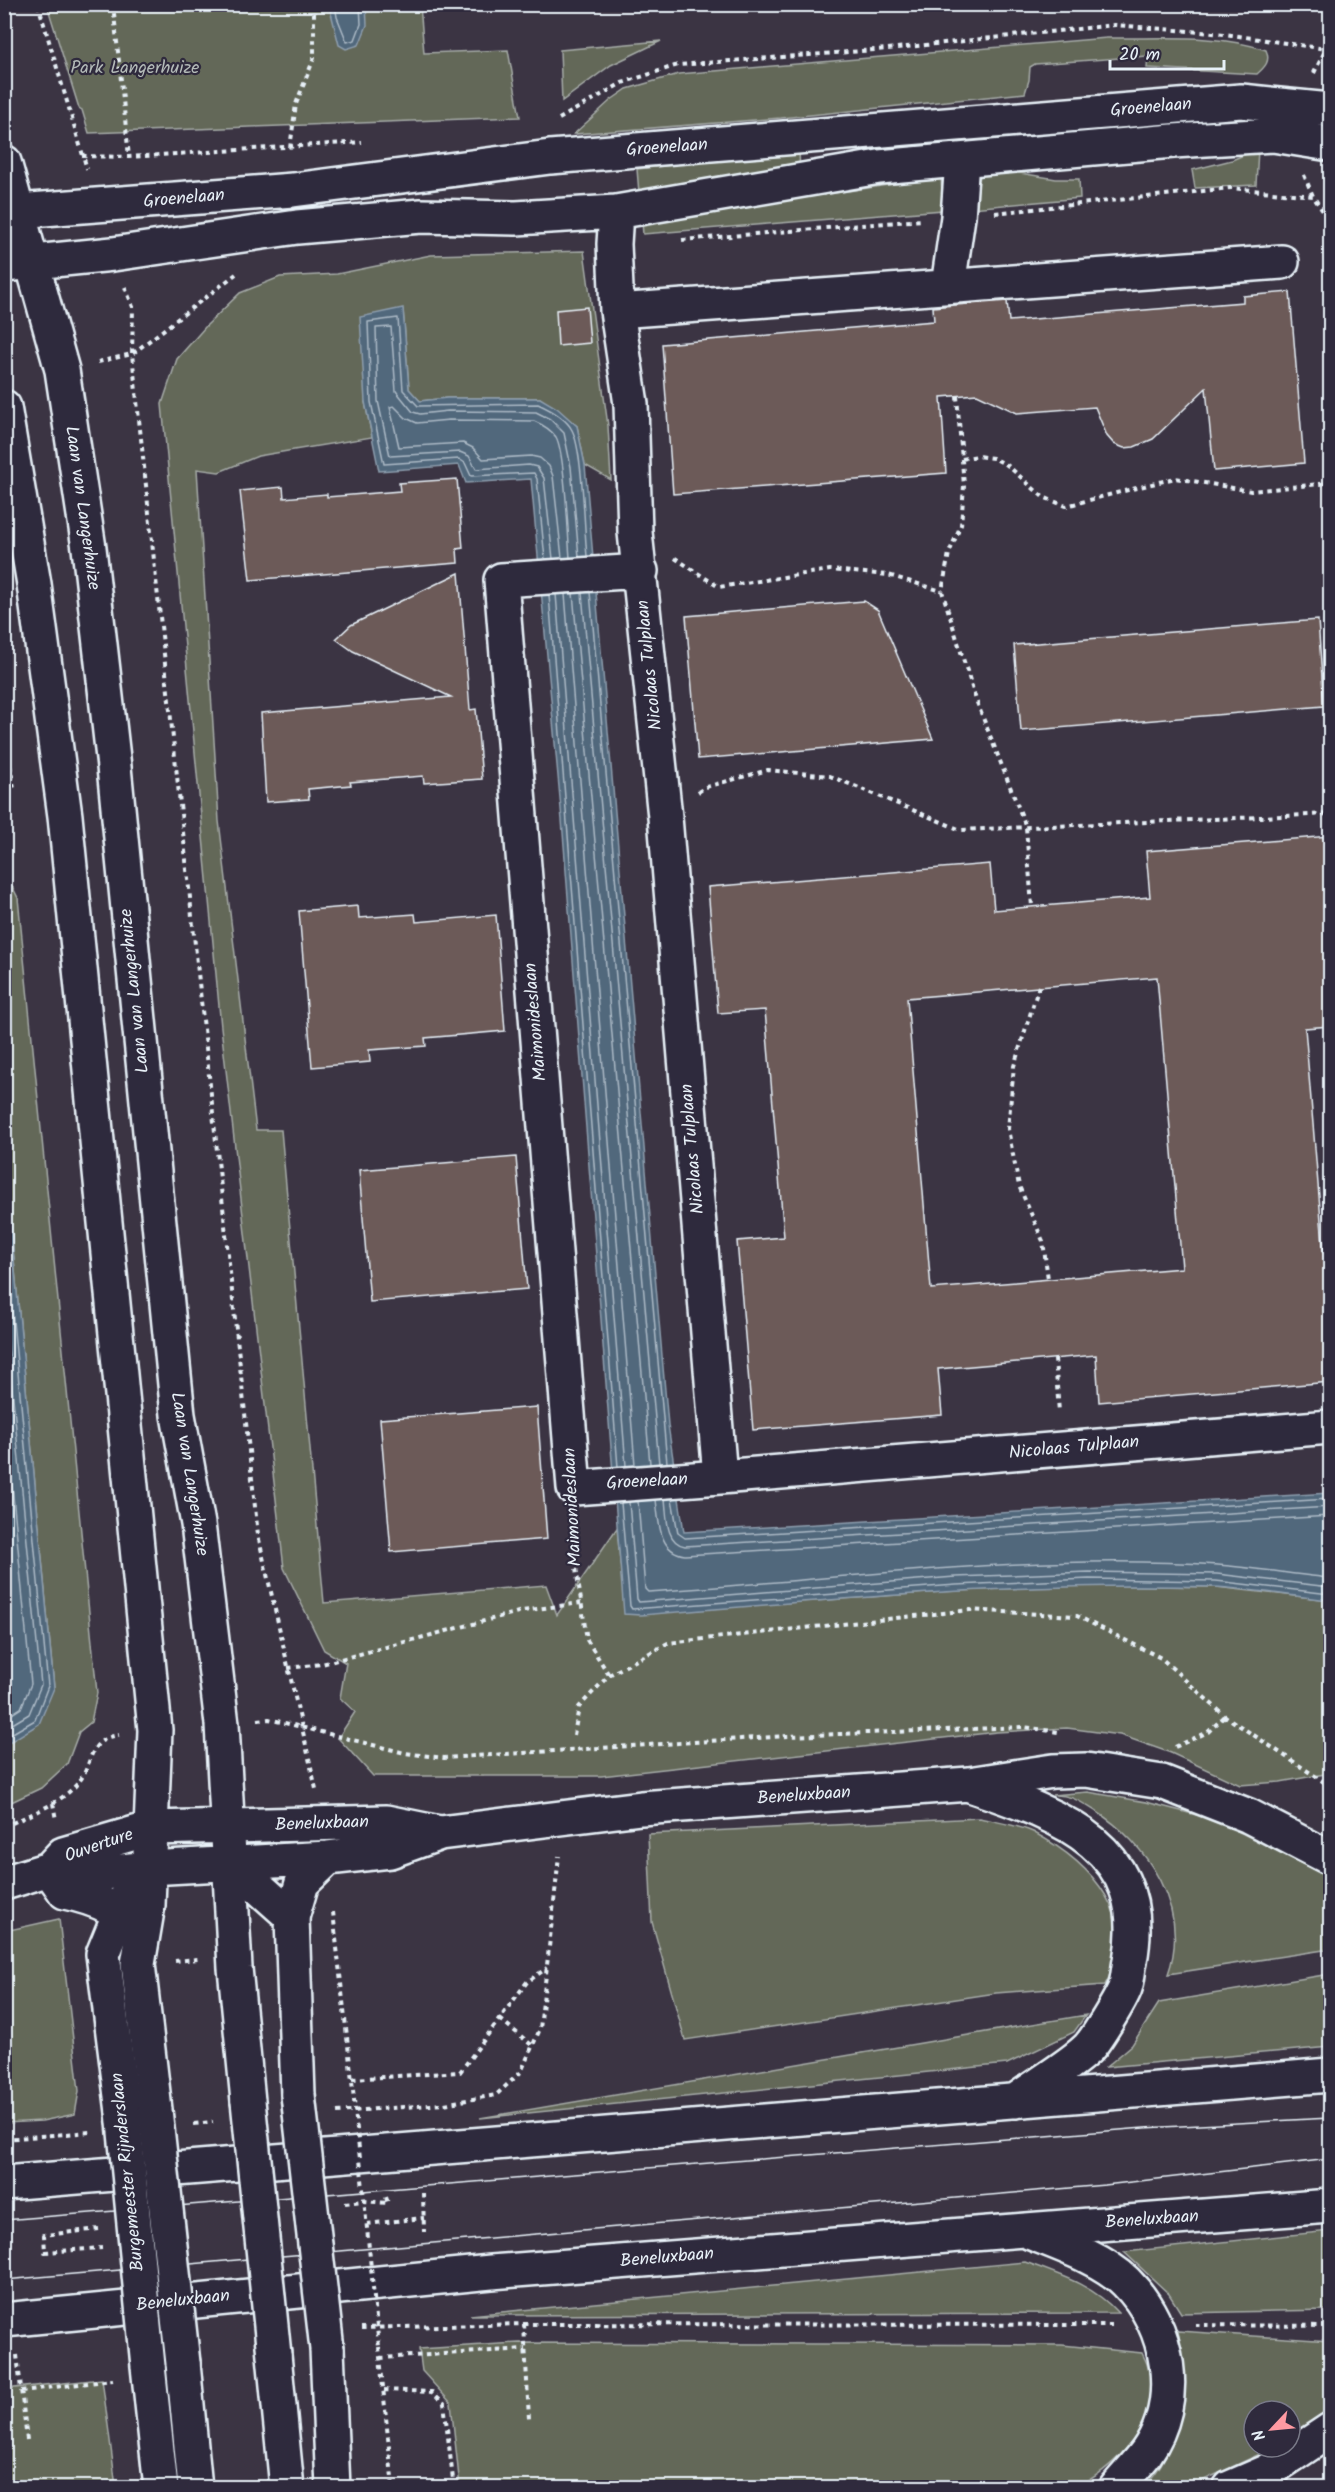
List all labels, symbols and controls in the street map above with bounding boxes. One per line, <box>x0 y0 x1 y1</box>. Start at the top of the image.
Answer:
scale bar <box>1110 33 1224 71</box>
text: 20 m <box>1119 41 1160 70</box>
park label: Park Langerhuize <box>71 54 199 83</box>
street label: Groenelaan <box>1109 90 1193 126</box>
street label: Groenelaan <box>625 131 709 165</box>
street label: Groenelaan <box>142 181 226 217</box>
street label: Laan van Langerhuize <box>56 424 108 592</box>
street label: Nicolaas Tulplaan <box>629 598 671 732</box>
street label: Laan van Langerhuize <box>112 907 158 1075</box>
street label: Maimonideslaan <box>516 961 556 1083</box>
street label: Nicolaas Tulplaan <box>673 1082 713 1216</box>
street label: Laan van Langerhuize <box>162 1390 216 1558</box>
street label: Nicolaas Tulplaan <box>1007 1428 1141 1468</box>
street label: Maimonideslaan <box>555 1447 591 1567</box>
street label: Groenelaan <box>605 1465 689 1499</box>
street label: Beneluxbaan <box>756 1778 852 1814</box>
street label: Beneluxbaan <box>275 1808 369 1840</box>
street label: Ouverture <box>61 1821 137 1871</box>
street label: Burgemeester Rijnderslaan <box>103 2071 153 2273</box>
street label: Beneluxbaan <box>1104 2202 1200 2238</box>
street label: Beneluxbaan <box>619 2239 715 2277</box>
street label: Beneluxbaan <box>135 2282 231 2320</box>
north arrow <box>1242 2399 1302 2459</box>
text: N <box>1246 2425 1273 2445</box>

